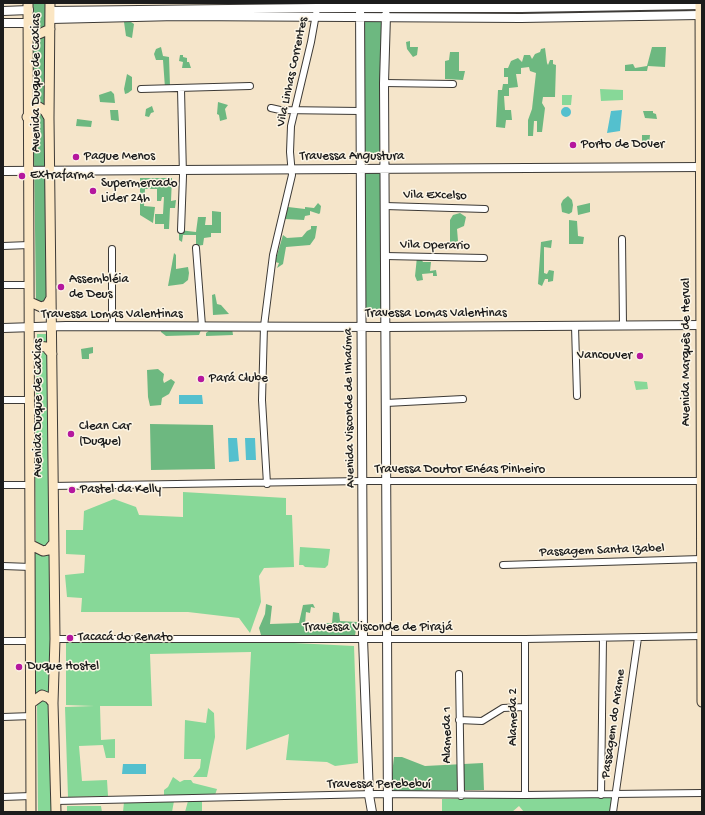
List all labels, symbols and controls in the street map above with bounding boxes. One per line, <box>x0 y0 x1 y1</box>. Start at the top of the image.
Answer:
street label: Avenida Duque de Caxias <box>29 14 45 152</box>
street label: Vila Linhas Correntes <box>274 16 312 128</box>
place label: Porto de Dover <box>581 137 664 153</box>
marker: Porto de Dover <box>568 140 578 150</box>
place label: Pague Menos <box>84 149 155 165</box>
street label: Travessa Angustura <box>300 149 404 165</box>
marker: Pague Menos <box>71 152 81 162</box>
place label: Extrafarma <box>30 168 94 184</box>
marker: Extrafarma <box>17 171 27 181</box>
place label: Supermercado Lider 24h <box>101 176 177 207</box>
marker: Supermercado Lider 24h <box>88 186 98 196</box>
street label: Vila Excelso <box>403 188 467 204</box>
street label: Vila Operario <box>400 238 470 254</box>
place label: Assembléia de Deus <box>69 272 129 303</box>
street label: Avenida Marquês de Herval <box>679 278 695 426</box>
marker: Assembléia de Deus <box>56 282 66 292</box>
street label: Travessa Lomas Valentinas <box>365 306 507 322</box>
street label: Travessa Lomas Valentinas <box>41 307 183 323</box>
street label: Avenida Visconde de Inhaúma <box>341 328 359 488</box>
street label: Avenida Duque de Caxias <box>31 339 47 477</box>
place label: Vancouver <box>577 348 632 364</box>
marker: Vancouver <box>635 351 645 361</box>
place label: Pará Clube <box>209 371 268 387</box>
marker: Pará Clube <box>196 374 206 384</box>
place label: Clean Car (Duque) <box>79 419 131 450</box>
marker: Clean Car (Duque) <box>66 429 76 439</box>
street label: Travessa Doutor Enéas Pinheiro <box>375 462 545 478</box>
place label: Pastel da Kelly <box>80 482 161 498</box>
marker: Pastel da Kelly <box>67 485 77 495</box>
street label: Passagem Santa Izabel <box>539 541 665 561</box>
street label: Travessa Visconde de Pirajá <box>304 620 452 636</box>
place label: Tacacá do Renato <box>78 630 173 646</box>
marker: Tacacá do Renato <box>65 633 75 643</box>
place label: Duque Hostel <box>27 659 99 675</box>
marker: Duque Hostel <box>14 662 24 672</box>
street label: Passagem do Arame <box>599 668 629 780</box>
street label: Alameda 2 <box>506 688 522 746</box>
street label: Alameda 1 <box>440 707 456 763</box>
street label: Travessa Perebebuí <box>327 777 431 793</box>

